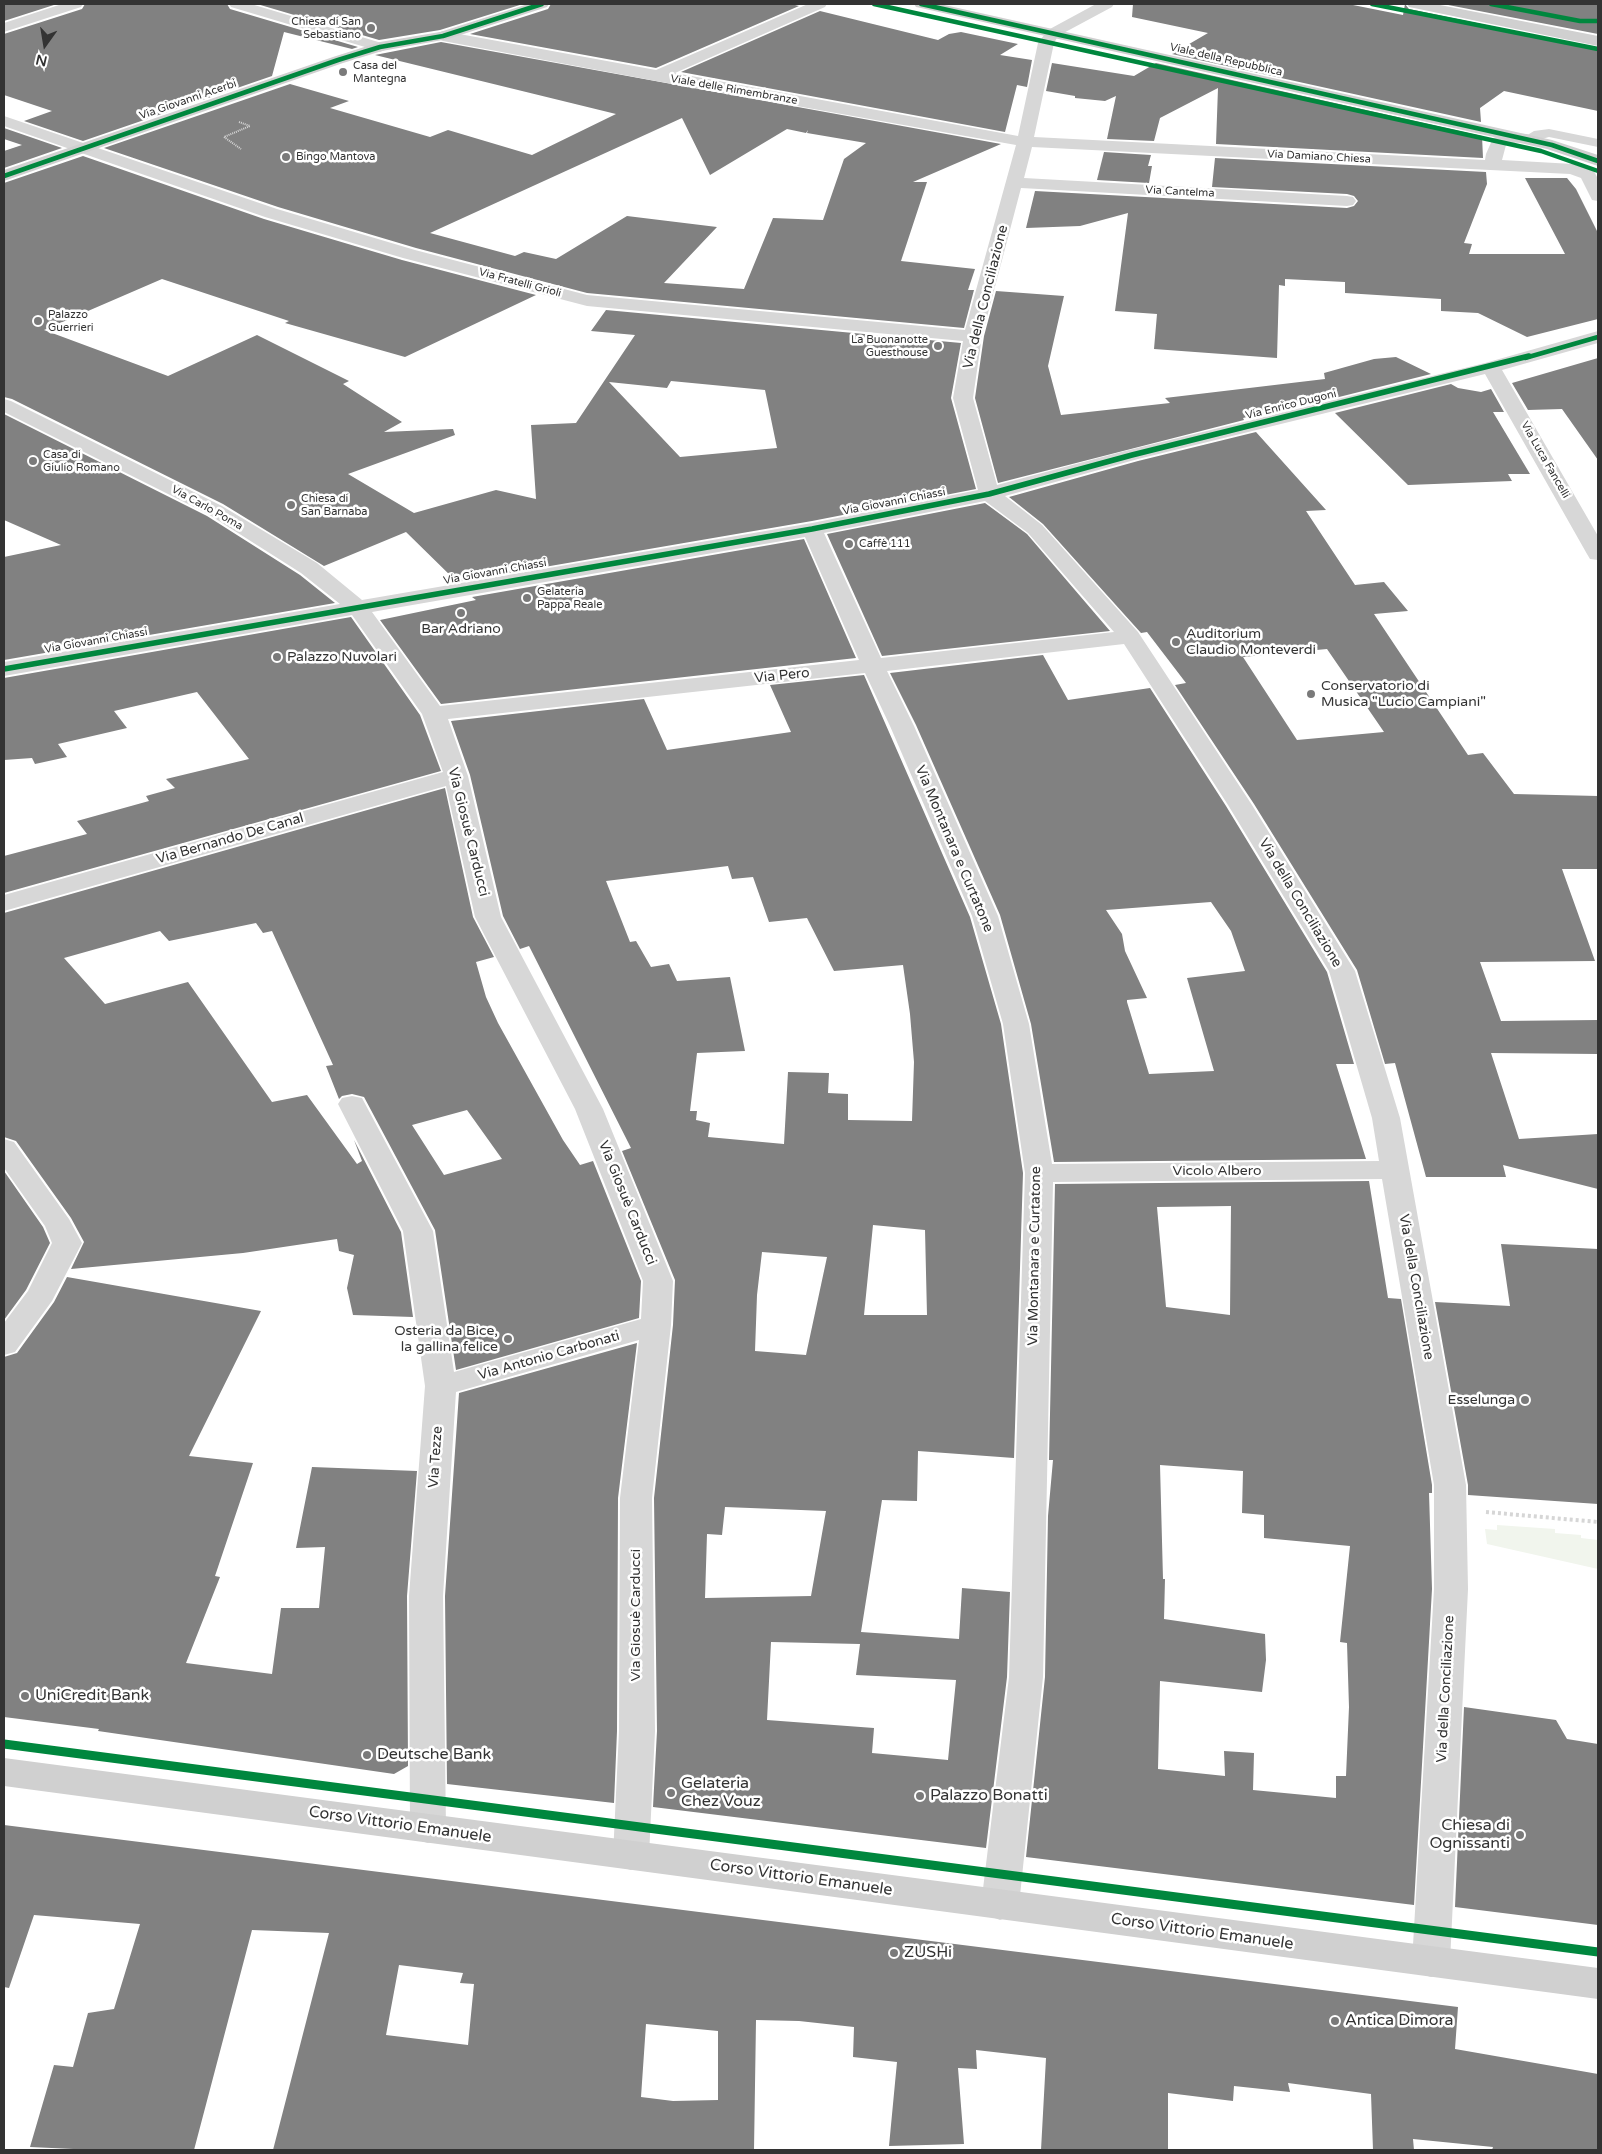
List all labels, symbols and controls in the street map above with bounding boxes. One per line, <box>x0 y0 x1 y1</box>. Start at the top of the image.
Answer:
place label: Chiesa di San Sebastiano <box>291 15 361 41</box>
north arrow <box>20 20 70 70</box>
marker: Chiesa di San Sebastiano <box>365 22 377 34</box>
street label: Viale della Repubblica <box>1168 41 1284 79</box>
text: N <box>34 51 49 70</box>
place label: Casa del Mantegna <box>353 59 407 85</box>
marker: Casa del Mantegna <box>337 66 349 78</box>
street label: Viale delle Rimembranze <box>669 72 799 108</box>
street label: Via Giovanni Acerbi <box>138 77 238 123</box>
street label: Via Damiano Chiesa <box>1267 148 1371 166</box>
place label: Bingo Mantova <box>296 150 376 164</box>
marker: Bingo Mantova <box>280 151 292 163</box>
street label: Via Cantelma <box>1145 184 1215 200</box>
street label: Via della Conciliazione <box>960 223 1012 371</box>
street label: Via Fratelli Grioli <box>477 266 563 300</box>
place label: Palazzo Guerrieri <box>48 308 94 334</box>
marker: Palazzo Guerrieri <box>32 315 44 327</box>
place label: La Buonanotte Guesthouse <box>851 333 928 359</box>
marker: La Buonanotte Guesthouse <box>932 340 944 352</box>
street label: Via Enrico Dugoni <box>1244 387 1338 423</box>
street label: Via Luca Fancelli <box>1518 419 1572 501</box>
place label: Casa di Giulio Romano <box>43 448 120 474</box>
marker: Casa di Giulio Romano <box>27 455 39 467</box>
street label: Via Carlo Poma <box>169 483 245 533</box>
street label: Via Giovanni Chiassi <box>841 486 947 518</box>
place label: Chiesa di San Barnaba <box>301 492 368 518</box>
marker: Chiesa di San Barnaba <box>285 499 297 511</box>
place label: Caffè 111 <box>859 537 911 551</box>
marker: Caffè 111 <box>843 538 855 550</box>
street label: Via Giovanni Chiassi <box>442 556 548 588</box>
place label: Gelateria Pappa Reale <box>537 585 602 611</box>
marker: Gelateria Pappa Reale <box>521 592 533 604</box>
marker: Bar Adriano <box>455 607 467 619</box>
place label: Bar Adriano <box>421 621 501 637</box>
street label: Via Giovanni Chiassi <box>43 625 149 657</box>
place label: Auditorium Claudio Monteverdi <box>1186 626 1316 658</box>
marker: Auditorium Claudio Monteverdi <box>1170 636 1182 648</box>
place label: Palazzo Nuvolari <box>287 649 397 665</box>
marker: Palazzo Nuvolari <box>271 651 283 663</box>
street label: Via Pero <box>754 665 810 687</box>
place label: Conservatorio di Musica "Lucio Campiani" <box>1321 678 1486 710</box>
marker: Conservatorio di Musica "Lucio Campiani" <box>1305 688 1317 700</box>
street label: Via Montanara e Curtatone <box>911 763 997 935</box>
street label: Via Giosuè Carducci <box>444 766 492 898</box>
street label: Via Bernando De Canal <box>154 810 306 868</box>
street label: Via della Conciliazione <box>1255 835 1345 971</box>
street label: Via Giosuè Carducci <box>594 1138 660 1268</box>
street label: Vicolo Albero <box>1173 1163 1261 1179</box>
street label: Via Montanara e Curtatone <box>1025 1166 1045 1346</box>
street label: Via della Conciliazione <box>1395 1213 1437 1361</box>
place label: Osteria da Bice, la gallina felice <box>394 1323 498 1355</box>
street label: Via Antonio Carbonati <box>476 1328 622 1384</box>
marker: Osteria da Bice, la gallina felice <box>502 1333 514 1345</box>
place label: Esselunga <box>1448 1392 1515 1408</box>
marker: Esselunga <box>1519 1394 1531 1406</box>
street label: Via Tezze <box>425 1425 447 1489</box>
street label: Via Giosuè Carducci <box>628 1549 644 1681</box>
street label: Via della Conciliazione <box>1434 1615 1458 1763</box>
place label: UniCredit Bank <box>35 1686 149 1706</box>
marker: UniCredit Bank <box>19 1690 31 1702</box>
place label: Deutsche Bank <box>377 1745 491 1765</box>
marker: Deutsche Bank <box>361 1749 373 1761</box>
place label: Gelateria Chez Vouz <box>681 1774 761 1812</box>
place label: Palazzo Bonatti <box>930 1786 1048 1806</box>
marker: Gelateria Chez Vouz <box>665 1787 677 1799</box>
marker: Palazzo Bonatti <box>914 1790 926 1802</box>
street label: Corso Vittorio Emanuele <box>307 1803 493 1847</box>
place label: Chiesa di Ognissanti <box>1429 1816 1510 1854</box>
marker: Chiesa di Ognissanti <box>1514 1829 1526 1841</box>
street label: Corso Vittorio Emanuele <box>708 1856 894 1900</box>
street label: Corso Vittorio Emanuele <box>1109 1910 1295 1954</box>
place label: ZUSHi <box>904 1943 952 1963</box>
marker: ZUSHi <box>888 1947 900 1959</box>
place label: Antica Dimora <box>1345 2011 1454 2031</box>
marker: Antica Dimora <box>1329 2015 1341 2027</box>

